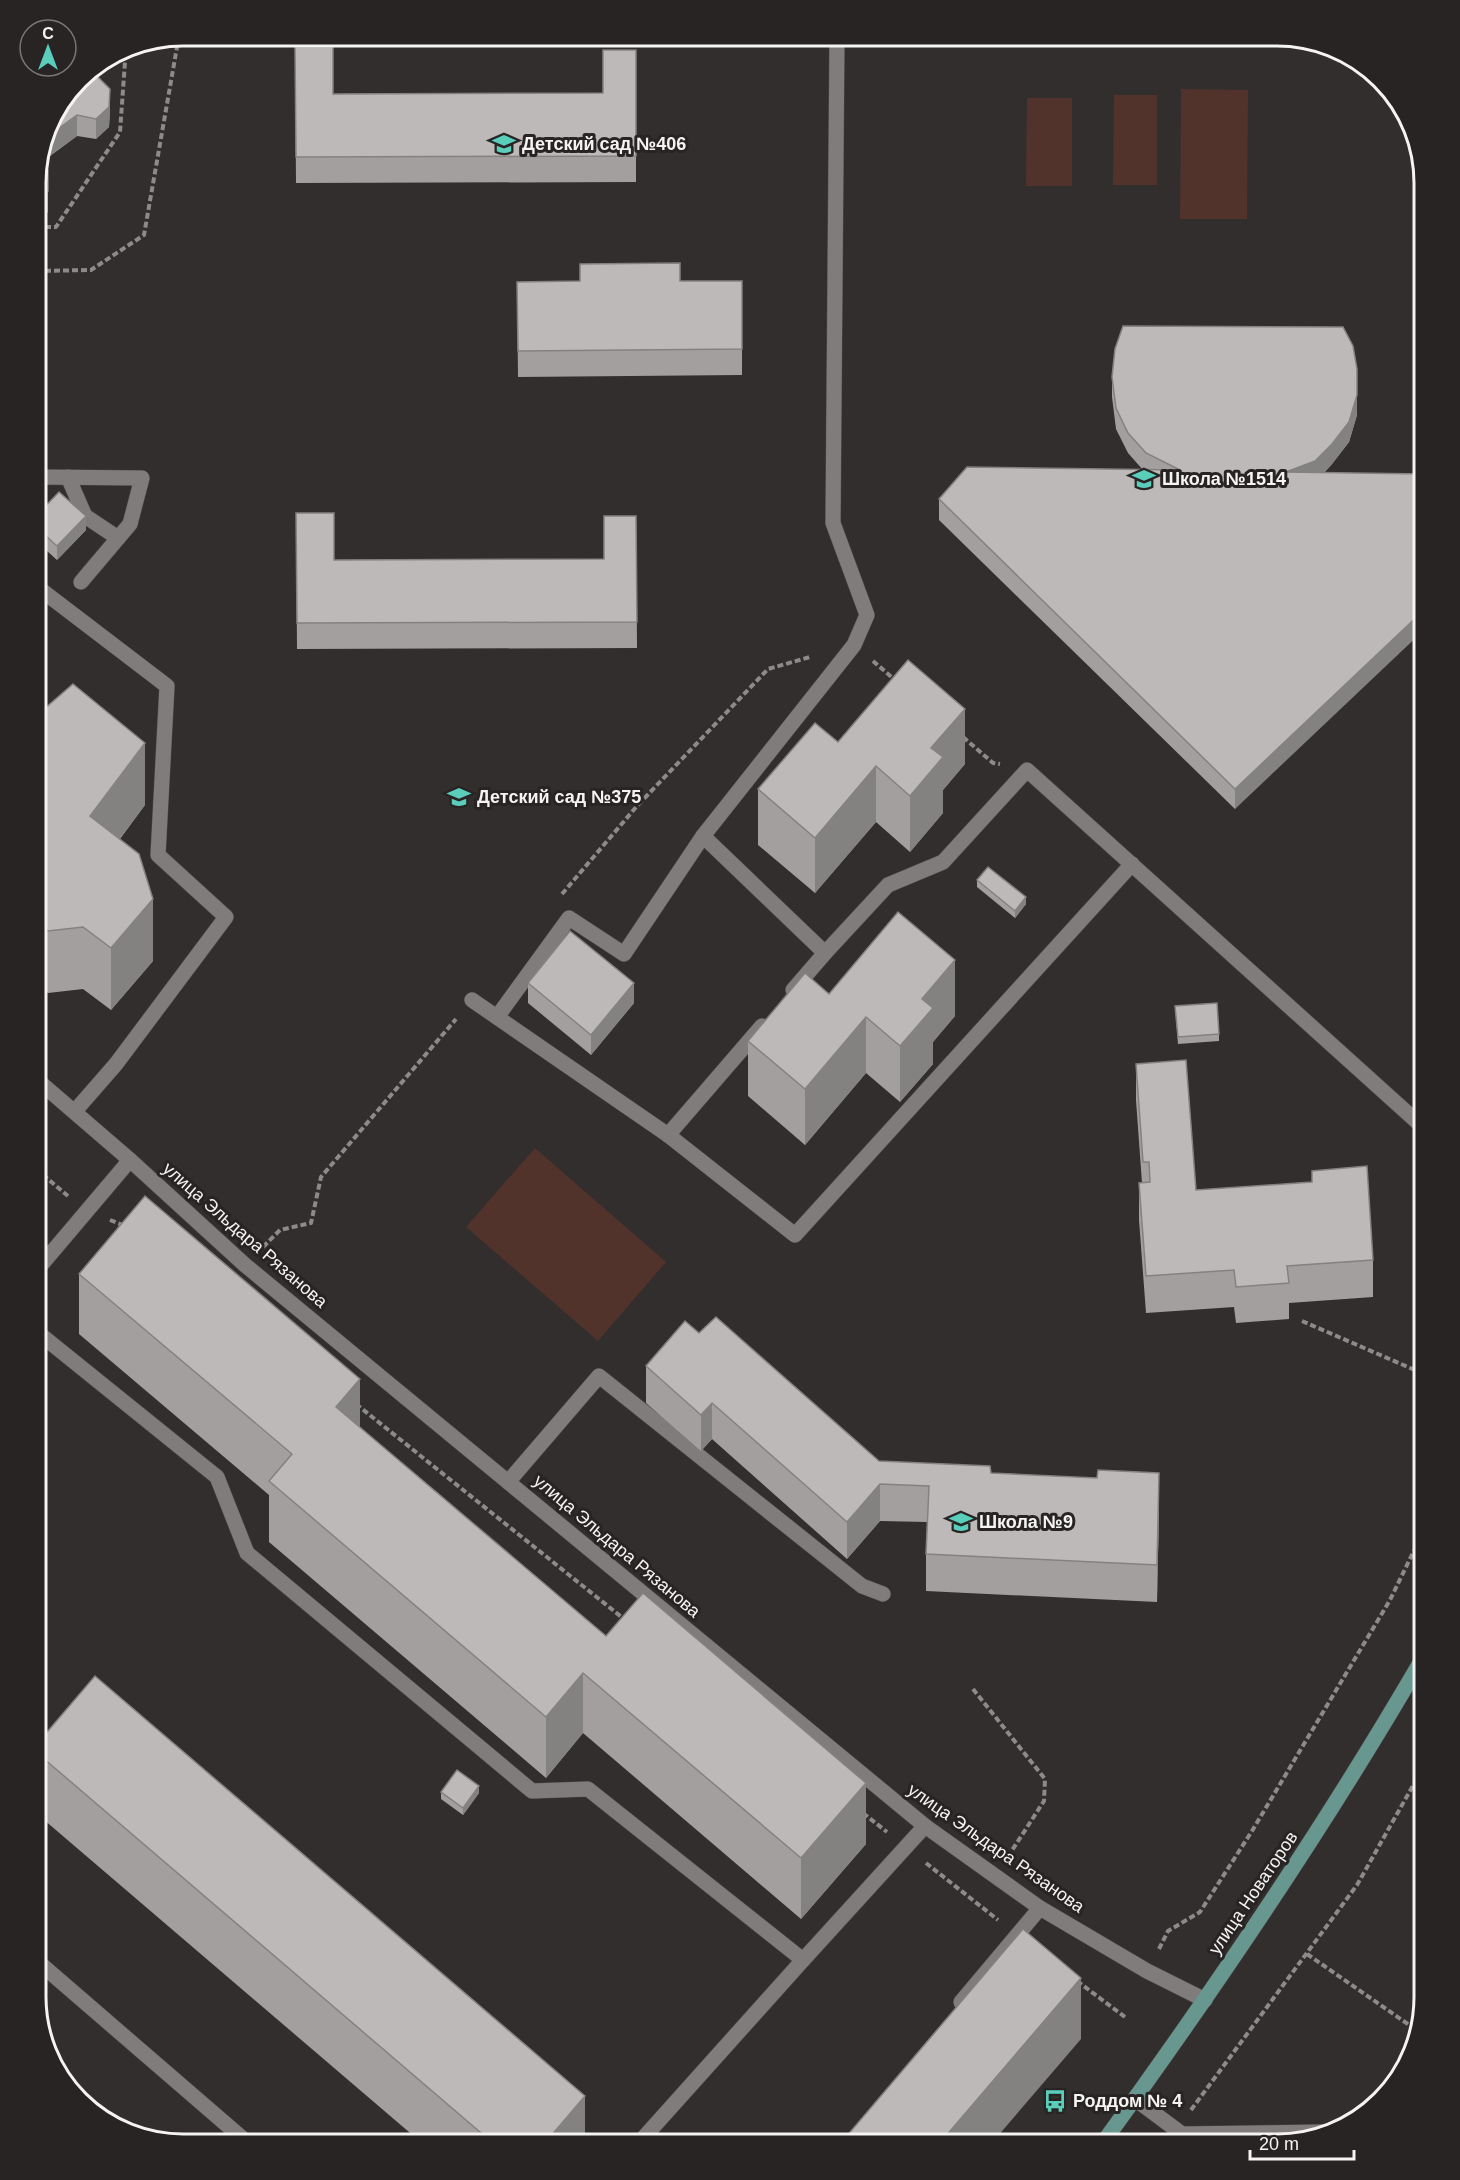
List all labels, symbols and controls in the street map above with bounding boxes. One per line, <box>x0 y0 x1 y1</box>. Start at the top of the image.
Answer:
north arrow <box>18 18 78 78</box>
text: С <box>42 25 54 42</box>
school or university icon: Детский сад №406 <box>491 131 517 157</box>
place label: Детский сад №406 <box>522 134 686 154</box>
school or university icon: Школа №1514 <box>1131 466 1157 492</box>
place label: Школа №1514 <box>1162 469 1286 489</box>
school or university icon: Детский сад №375 <box>446 784 472 810</box>
place label: Детский сад №375 <box>477 787 641 807</box>
street label: улица Эльдара Рязанова <box>159 1158 332 1312</box>
street label: улица Эльдара Рязанова <box>530 1471 705 1622</box>
school or university icon: Школа №9 <box>948 1509 974 1535</box>
place label: Школа №9 <box>979 1512 1073 1532</box>
street label: улица Эльдара Рязанова <box>904 1779 1089 1917</box>
street label: улица Новаторов <box>1204 1828 1302 1958</box>
bus stop icon: Роддом № 4 <box>1042 2088 1068 2114</box>
place label: Роддом № 4 <box>1073 2091 1182 2111</box>
scale bar <box>1250 2123 1354 2161</box>
text: 20 m <box>1259 2134 1299 2154</box>

